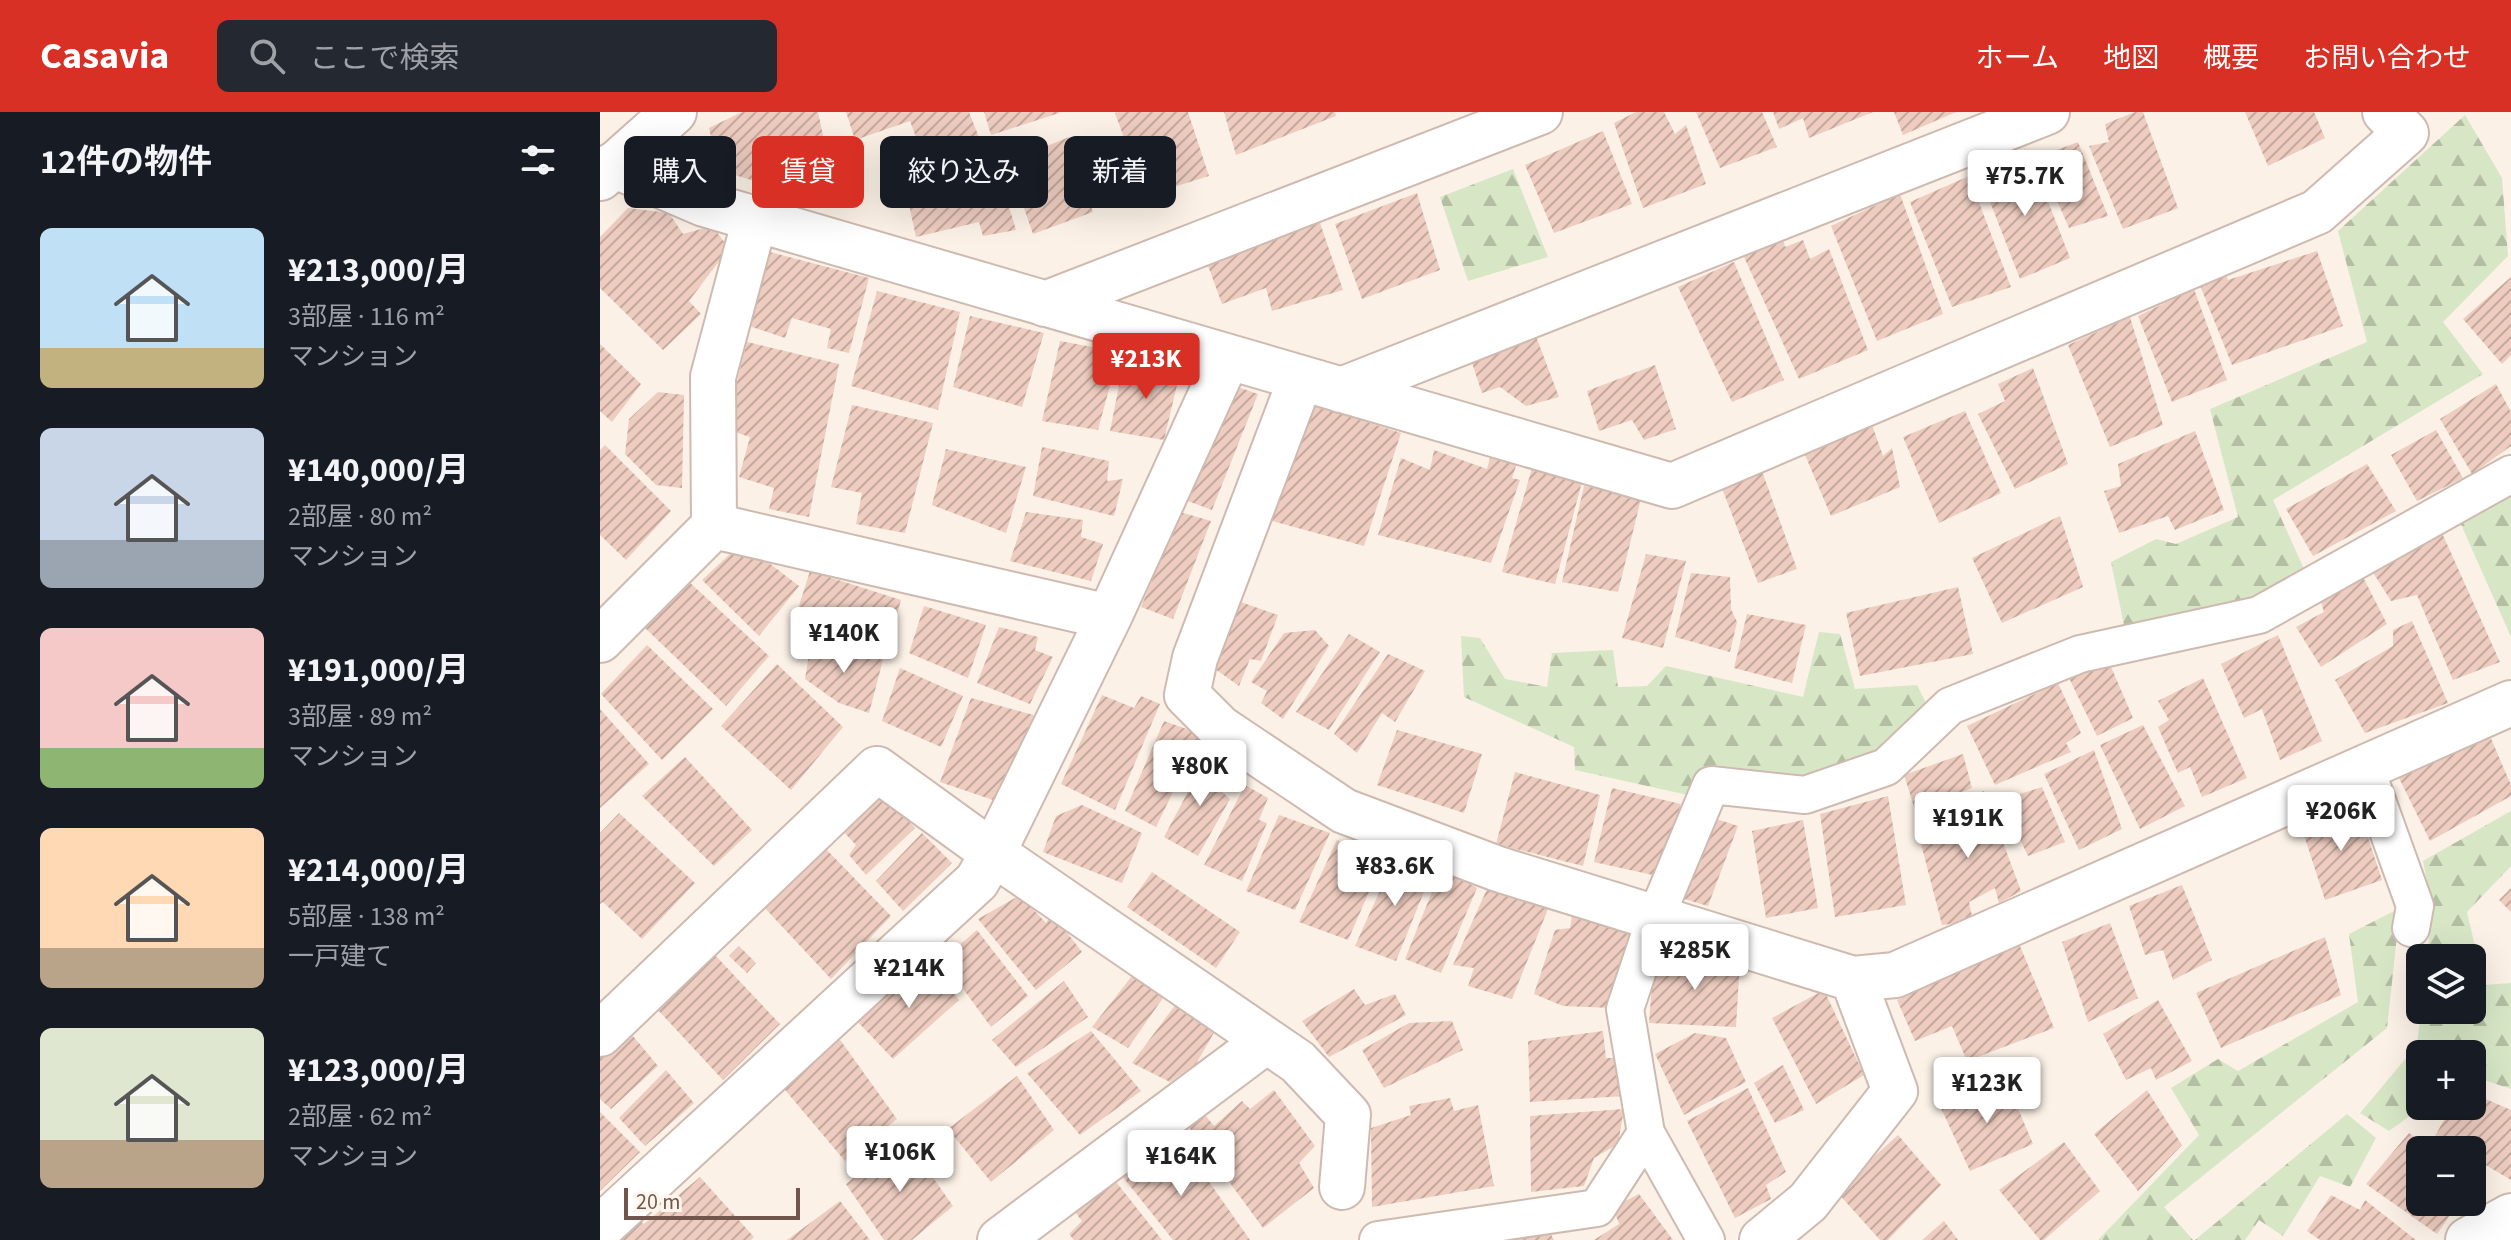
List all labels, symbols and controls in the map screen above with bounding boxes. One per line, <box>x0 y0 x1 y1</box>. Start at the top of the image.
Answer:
search box <box>217 20 777 92</box>
text: Casavia <box>40 29 169 83</box>
icon: search <box>245 34 289 78</box>
text: ここで検索 <box>309 37 459 80</box>
text: ホーム <box>1976 38 2059 78</box>
text: 地図 <box>2103 38 2159 78</box>
text: 概要 <box>2203 38 2259 78</box>
text: お問い合わせ <box>2303 38 2471 78</box>
chip: 購入 <box>624 136 736 208</box>
chip: 賃貸 <box>752 136 864 208</box>
chip: 絞り込み <box>880 136 1048 208</box>
chip: 新着 <box>1064 136 1176 208</box>
text: 12件の物件 <box>40 138 212 187</box>
icon: filters <box>516 138 560 182</box>
pin: ¥75.7K <box>1960 150 2090 218</box>
text: ¥75.7K <box>1986 157 2064 194</box>
text: ¥213,000/月 <box>288 246 469 295</box>
icon: home <box>104 260 200 356</box>
text: 3部屋 · 116 m² <box>288 298 445 335</box>
pin: ¥213K <box>1090 333 1202 401</box>
text: マンション <box>288 338 418 375</box>
text: ¥213K <box>1111 340 1181 377</box>
text: ¥140,000/月 <box>288 446 469 495</box>
icon: home <box>104 460 200 556</box>
text: 2部屋 · 80 m² <box>288 498 432 535</box>
text: マンション <box>288 538 418 575</box>
pin: ¥140K <box>788 607 900 675</box>
text: ¥140K <box>809 614 879 651</box>
text: ¥191,000/月 <box>288 646 469 695</box>
icon: home <box>104 660 200 756</box>
text: 3部屋 · 89 m² <box>288 698 432 735</box>
text: マンション <box>288 738 418 775</box>
pin: ¥80K <box>1153 740 1247 808</box>
text: ¥80K <box>1171 747 1229 784</box>
pin: ¥206K <box>2285 785 2397 853</box>
pin: ¥191K <box>1912 792 2024 860</box>
text: ¥206K <box>2306 792 2376 829</box>
text: ¥191K <box>1933 799 2003 836</box>
pin: ¥83.6K <box>1330 840 1460 908</box>
text: ¥214,000/月 <box>288 846 469 895</box>
text: ¥83.6K <box>1356 847 1434 884</box>
icon: home <box>104 860 200 956</box>
text: 5部屋 · 138 m² <box>288 898 445 935</box>
pin: ¥285K <box>1639 924 1751 992</box>
text: ¥285K <box>1660 931 1730 968</box>
text: 一戸建て <box>288 938 392 975</box>
pin: ¥214K <box>853 942 965 1010</box>
map controls <box>2406 944 2486 1216</box>
button: layers <box>2406 944 2486 1024</box>
text: ¥214K <box>874 949 944 986</box>
button: + <box>2406 1040 2486 1120</box>
text: ¥123,000/月 <box>288 1046 469 1095</box>
pin: ¥123K <box>1931 1057 2043 1125</box>
icon: home <box>104 1060 200 1156</box>
text: ¥123K <box>1952 1064 2022 1101</box>
text: 2部屋 · 62 m² <box>288 1098 432 1135</box>
pin: ¥106K <box>844 1126 956 1194</box>
pin: ¥164K <box>1125 1130 1237 1198</box>
text: ¥106K <box>865 1133 935 1170</box>
button: − <box>2406 1136 2486 1216</box>
text: ¥164K <box>1146 1137 1216 1174</box>
text: マンション <box>288 1138 418 1175</box>
scale bar <box>624 1184 800 1220</box>
text: 20 m <box>636 1186 681 1218</box>

